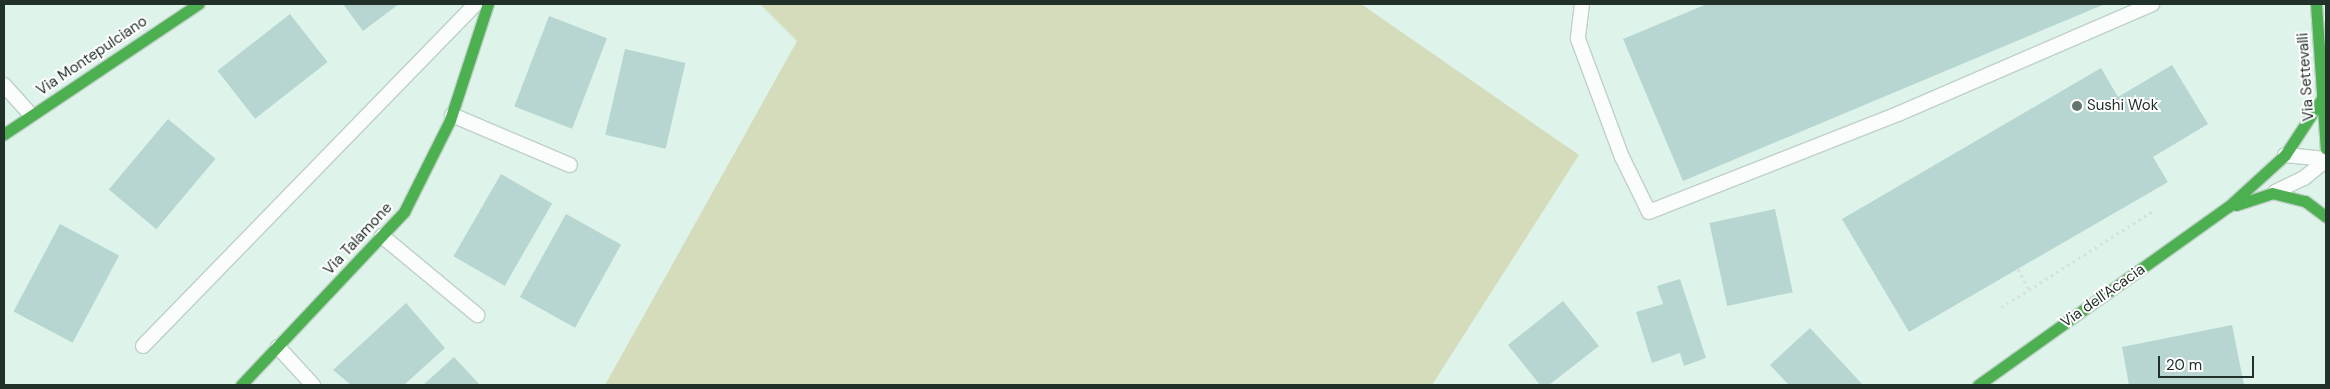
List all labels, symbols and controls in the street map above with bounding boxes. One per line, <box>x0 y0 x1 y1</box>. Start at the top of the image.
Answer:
street label: Via Montepulciano <box>33 12 151 100</box>
street label: Via Settevalli <box>2294 32 2318 122</box>
place label: Sushi Wok <box>2087 97 2158 115</box>
marker: Sushi Wok <box>2071 100 2083 112</box>
street label: Via Talamone <box>320 199 396 279</box>
street label: Via dell'Acacia <box>2057 260 2149 332</box>
scale bar <box>2160 346 2256 378</box>
text: 20 m <box>2166 355 2202 375</box>

